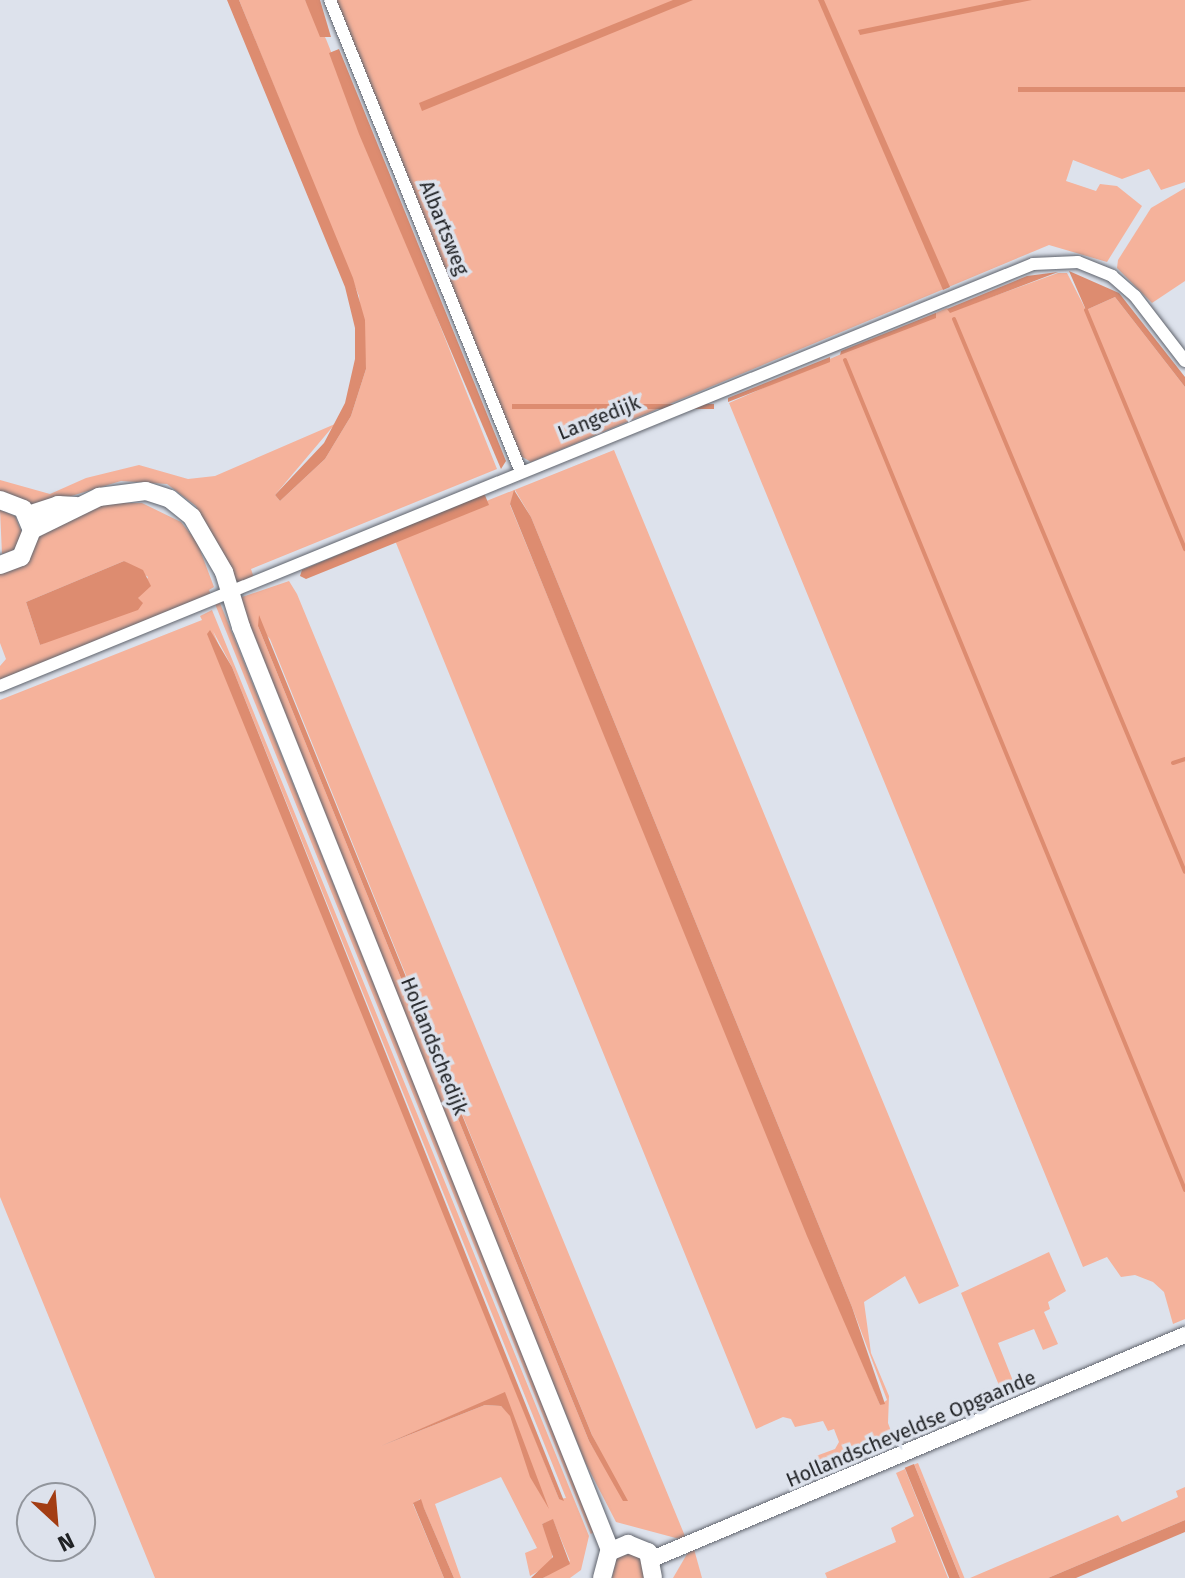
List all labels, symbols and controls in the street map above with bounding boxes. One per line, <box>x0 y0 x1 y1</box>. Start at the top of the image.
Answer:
street label: Albartsweg <box>414 177 474 279</box>
street label: Langedijk <box>554 391 644 445</box>
street label: Hollandschedijk <box>395 974 473 1118</box>
street label: Hollandscheveldse Opgaande <box>783 1365 1039 1493</box>
north arrow <box>16 1482 96 1562</box>
text: N <box>53 1527 78 1558</box>

